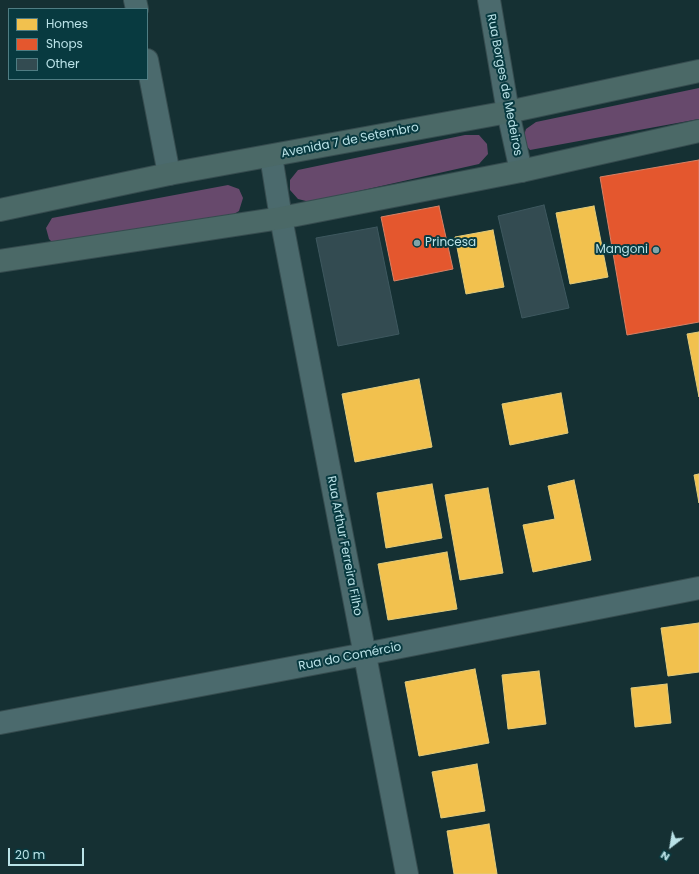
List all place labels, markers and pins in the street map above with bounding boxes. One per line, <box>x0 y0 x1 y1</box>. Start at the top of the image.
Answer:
place label: Princesa <box>425 236 476 250</box>
marker: Princesa <box>412 238 422 248</box>
place label: Mangoni <box>595 243 648 257</box>
marker: Mangoni <box>651 245 661 255</box>

